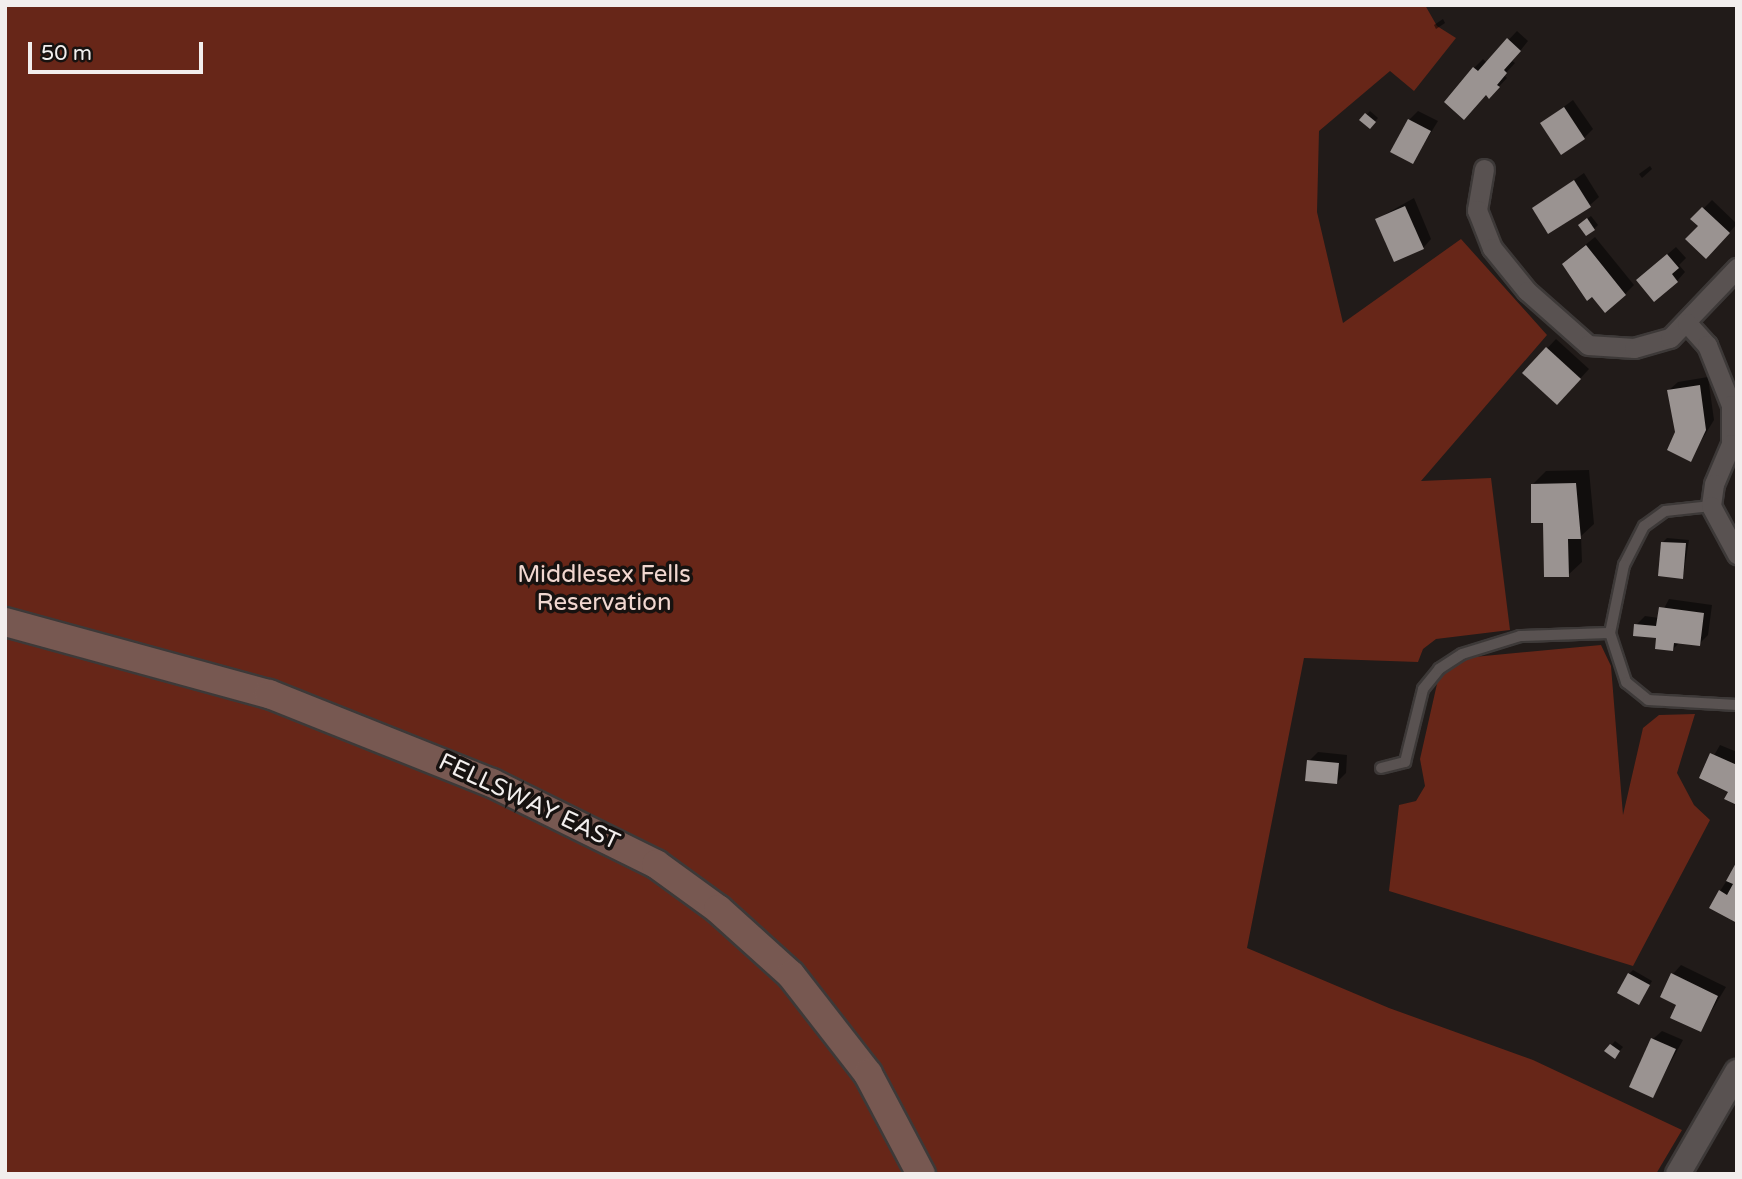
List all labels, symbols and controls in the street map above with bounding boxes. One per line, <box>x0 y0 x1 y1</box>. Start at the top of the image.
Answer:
scale bar <box>32 28 206 72</box>
text: 50 m <box>41 41 92 66</box>
park label: Middlesex Fells Reservation <box>517 561 691 617</box>
street label: FELLSWAY EAST <box>434 747 624 857</box>

